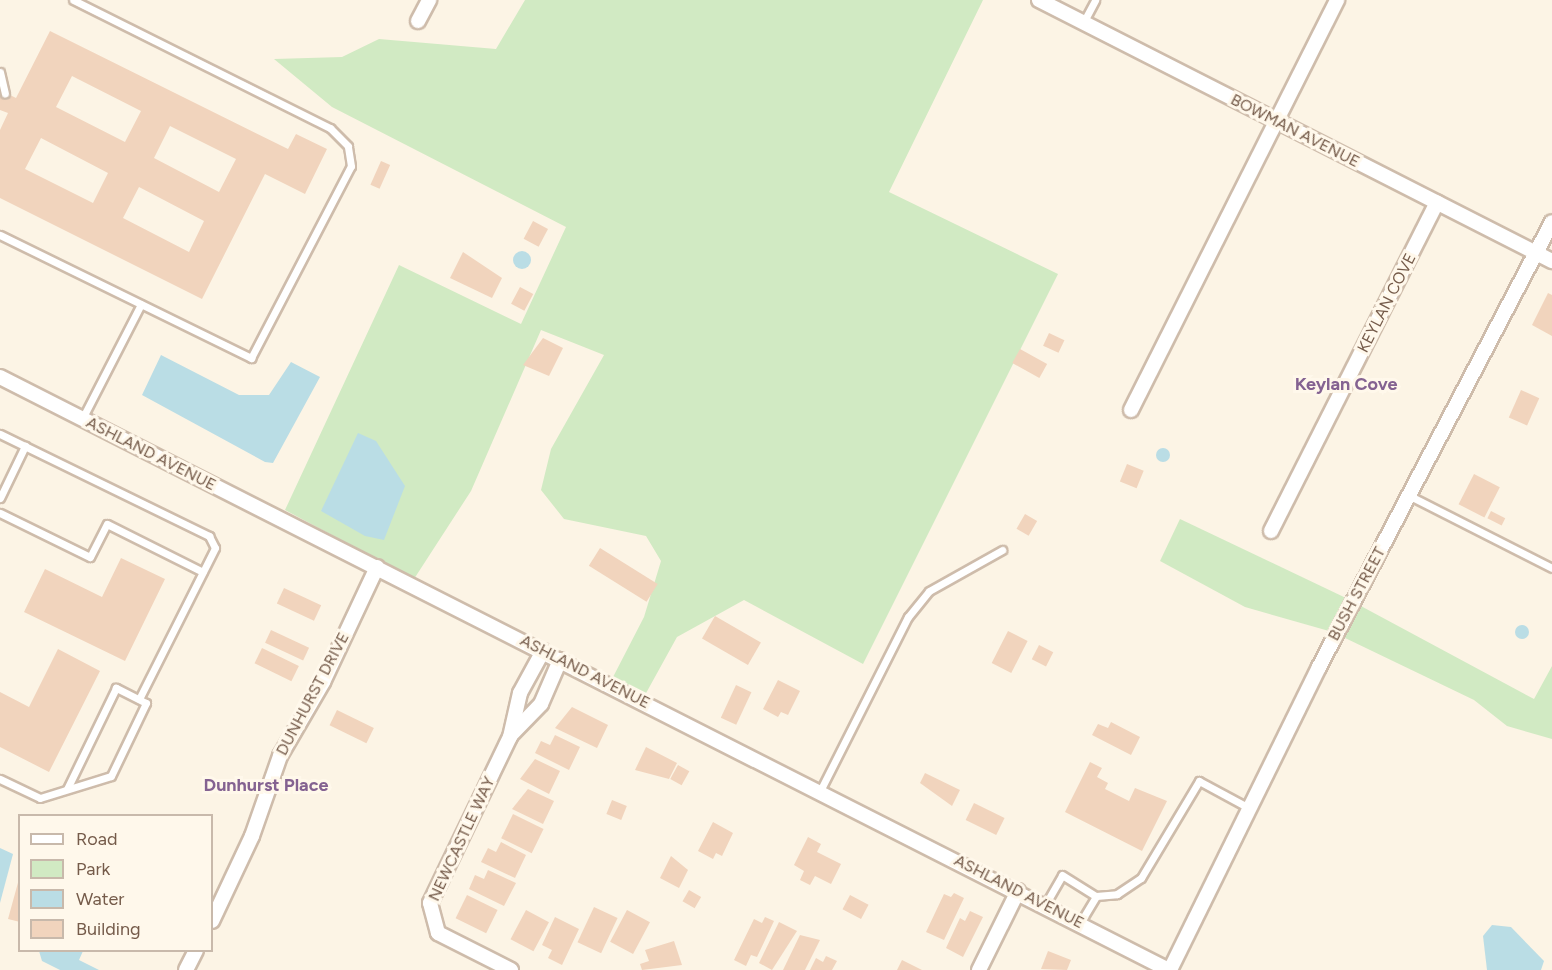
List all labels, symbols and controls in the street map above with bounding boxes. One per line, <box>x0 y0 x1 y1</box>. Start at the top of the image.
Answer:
street label: BOWMAN AVENUE <box>1227 90 1363 172</box>
street label: KEYLAN COVE <box>1354 250 1420 356</box>
district label: Keylan Cove <box>1295 373 1397 395</box>
street label: ASHLAND AVENUE <box>83 413 219 495</box>
street label: BUSH STREET <box>1324 544 1390 644</box>
street label: DUNHURST DRIVE <box>272 629 354 759</box>
street label: ASHLAND AVENUE <box>517 631 653 713</box>
district label: Dunhurst Place <box>204 774 328 796</box>
street label: NEWCASTLE WAY <box>425 774 499 904</box>
legend <box>18 814 213 952</box>
text: Road <box>76 828 117 850</box>
street label: ASHLAND AVENUE <box>951 851 1087 933</box>
text: Park <box>76 858 110 880</box>
text: Water <box>76 888 124 910</box>
text: Building <box>76 918 141 940</box>

